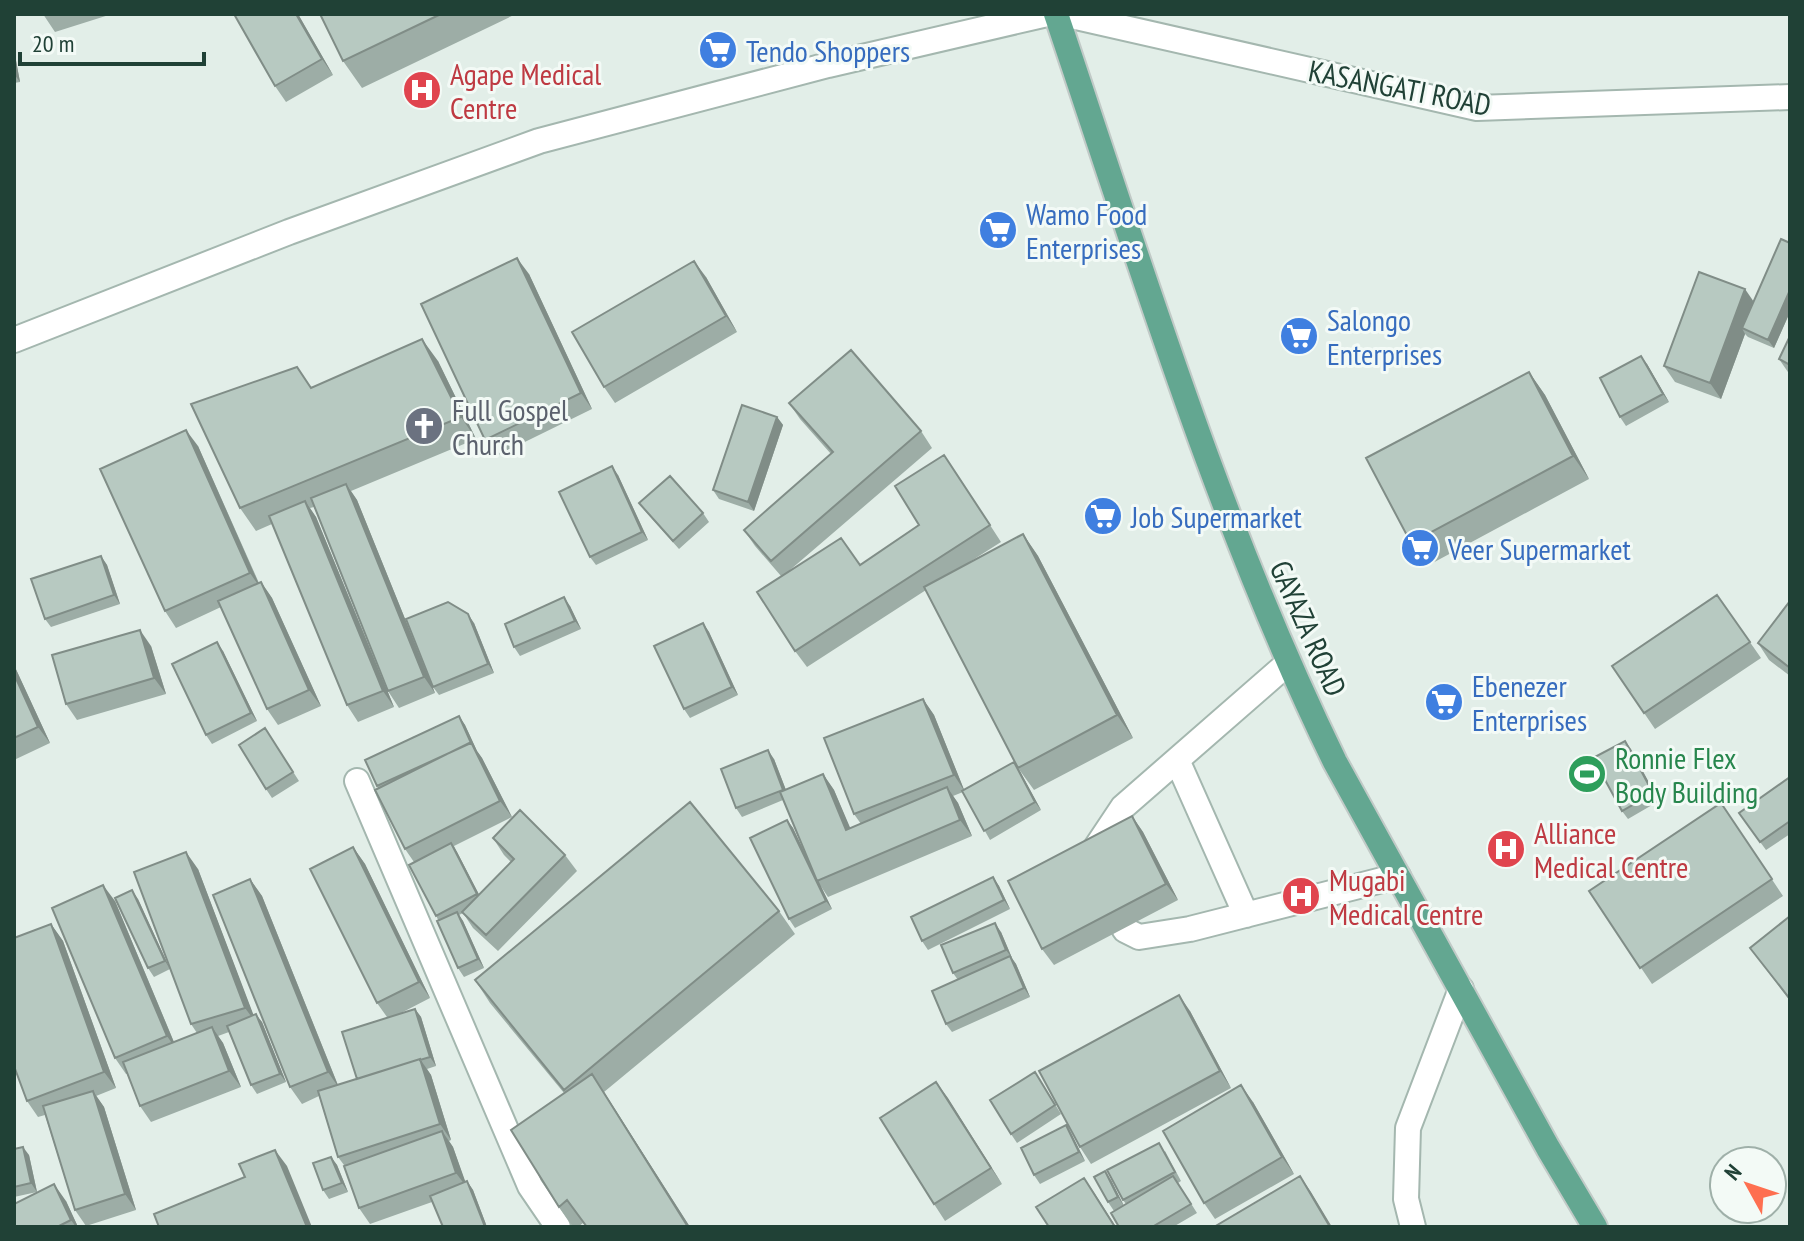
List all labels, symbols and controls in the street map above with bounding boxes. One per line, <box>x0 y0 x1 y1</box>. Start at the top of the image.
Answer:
scale bar <box>20 16 204 66</box>
text: 20 m <box>32 28 74 59</box>
supermarket icon: Tendo Shoppers <box>697 29 739 71</box>
place label: Tendo Shoppers <box>746 31 910 70</box>
street label: KASANGATI ROAD <box>1306 50 1494 124</box>
place label: Agape Medical Centre <box>450 54 601 127</box>
hospital icon: Agape Medical Centre <box>401 69 443 111</box>
place label: Wamo Food Enterprises <box>1026 194 1147 267</box>
supermarket icon: Wamo Food Enterprises <box>977 209 1019 251</box>
place label: Salongo Enterprises <box>1327 300 1442 373</box>
supermarket icon: Salongo Enterprises <box>1278 315 1320 357</box>
place label: Full Gospel Church <box>452 390 568 463</box>
church icon: Full Gospel Church <box>403 405 445 447</box>
supermarket icon: Job Supermarket <box>1082 495 1124 537</box>
place label: Job Supermarket <box>1130 497 1303 536</box>
supermarket icon: Veer Supermarket <box>1399 527 1441 569</box>
place label: Veer Supermarket <box>1447 529 1632 568</box>
street label: GAYAZA ROAD <box>1262 554 1356 702</box>
place label: Ebenezer Enterprises <box>1472 666 1587 739</box>
supermarket icon: Ebenezer Enterprises <box>1423 681 1465 723</box>
place label: Ronnie Flex Body Building <box>1615 738 1758 811</box>
sports icon: Ronnie Flex Body Building <box>1566 753 1608 795</box>
place label: Alliance Medical Centre <box>1534 813 1688 886</box>
hospital icon: Alliance Medical Centre <box>1485 828 1527 870</box>
place label: Mugabi Medical Centre <box>1329 860 1483 933</box>
hospital icon: Mugabi Medical Centre <box>1280 875 1322 917</box>
north arrow <box>1708 1145 1788 1225</box>
text: N <box>1718 1159 1747 1186</box>

